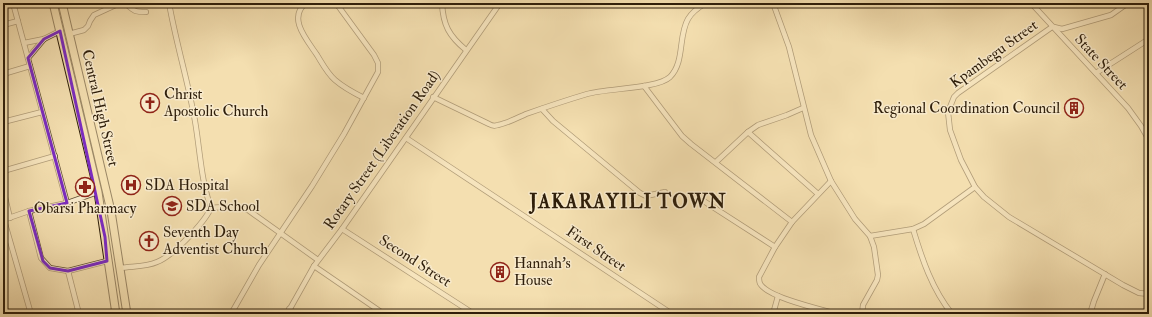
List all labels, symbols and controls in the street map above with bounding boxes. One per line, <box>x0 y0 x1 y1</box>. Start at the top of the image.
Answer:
street label: Kpambegu Street <box>946 16 1042 93</box>
street label: State Street <box>1070 30 1132 94</box>
street label: Central High Street <box>77 48 123 168</box>
street label: Rotary Street (Liberation Road) <box>320 67 444 233</box>
place label: Christ Apostolic Church <box>163 85 268 122</box>
church icon: Christ Apostolic Church <box>139 92 161 114</box>
building icon: Regional Coordination Council <box>1063 97 1085 119</box>
place label: Regional Coordination Council <box>873 99 1060 118</box>
hospital icon: SDA Hospital <box>120 174 142 196</box>
pharmacy icon: Obarsi Pharmacy <box>74 176 96 198</box>
place label: SDA Hospital <box>145 176 229 196</box>
district label: JAKARAYILI TOWN <box>529 190 726 214</box>
school or university icon: SDA School <box>161 195 183 217</box>
place label: SDA School <box>186 197 260 216</box>
place label: Obarsi Pharmacy <box>34 199 137 218</box>
street label: First Street <box>562 222 630 276</box>
place label: Seventh Day Adventist Church <box>162 223 268 259</box>
church icon: Seventh Day Adventist Church <box>138 230 160 252</box>
street label: Second Street <box>375 231 455 291</box>
place label: Hannah's House <box>514 254 571 290</box>
building icon: Hannah's House <box>489 261 511 283</box>

